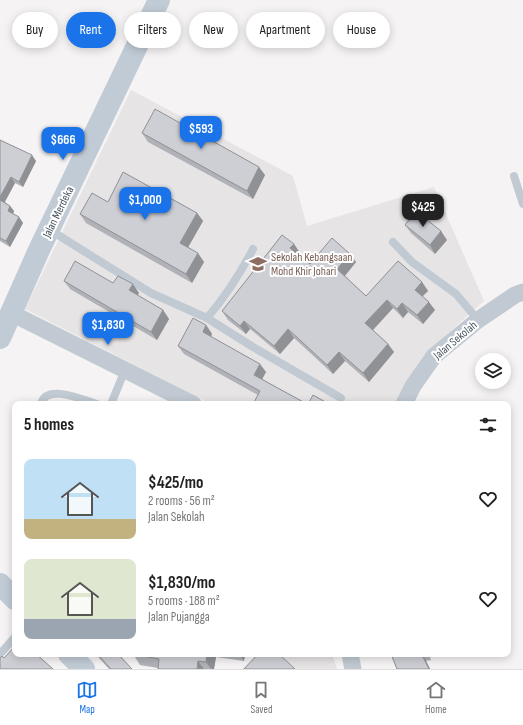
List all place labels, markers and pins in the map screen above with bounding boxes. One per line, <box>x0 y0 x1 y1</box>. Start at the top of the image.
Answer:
pin: $593 <box>177 116 225 150</box>
pin: $666 <box>39 127 87 161</box>
pin: $1,000 <box>112 187 178 221</box>
pin: $425 <box>399 194 447 228</box>
place label: Sekolah Kebangsaan Mohd Khir Johari <box>271 250 352 279</box>
school or university icon: Sekolah Kebangsaan Mohd Khir Johari <box>248 254 268 274</box>
pin: $1,830 <box>75 312 141 346</box>

